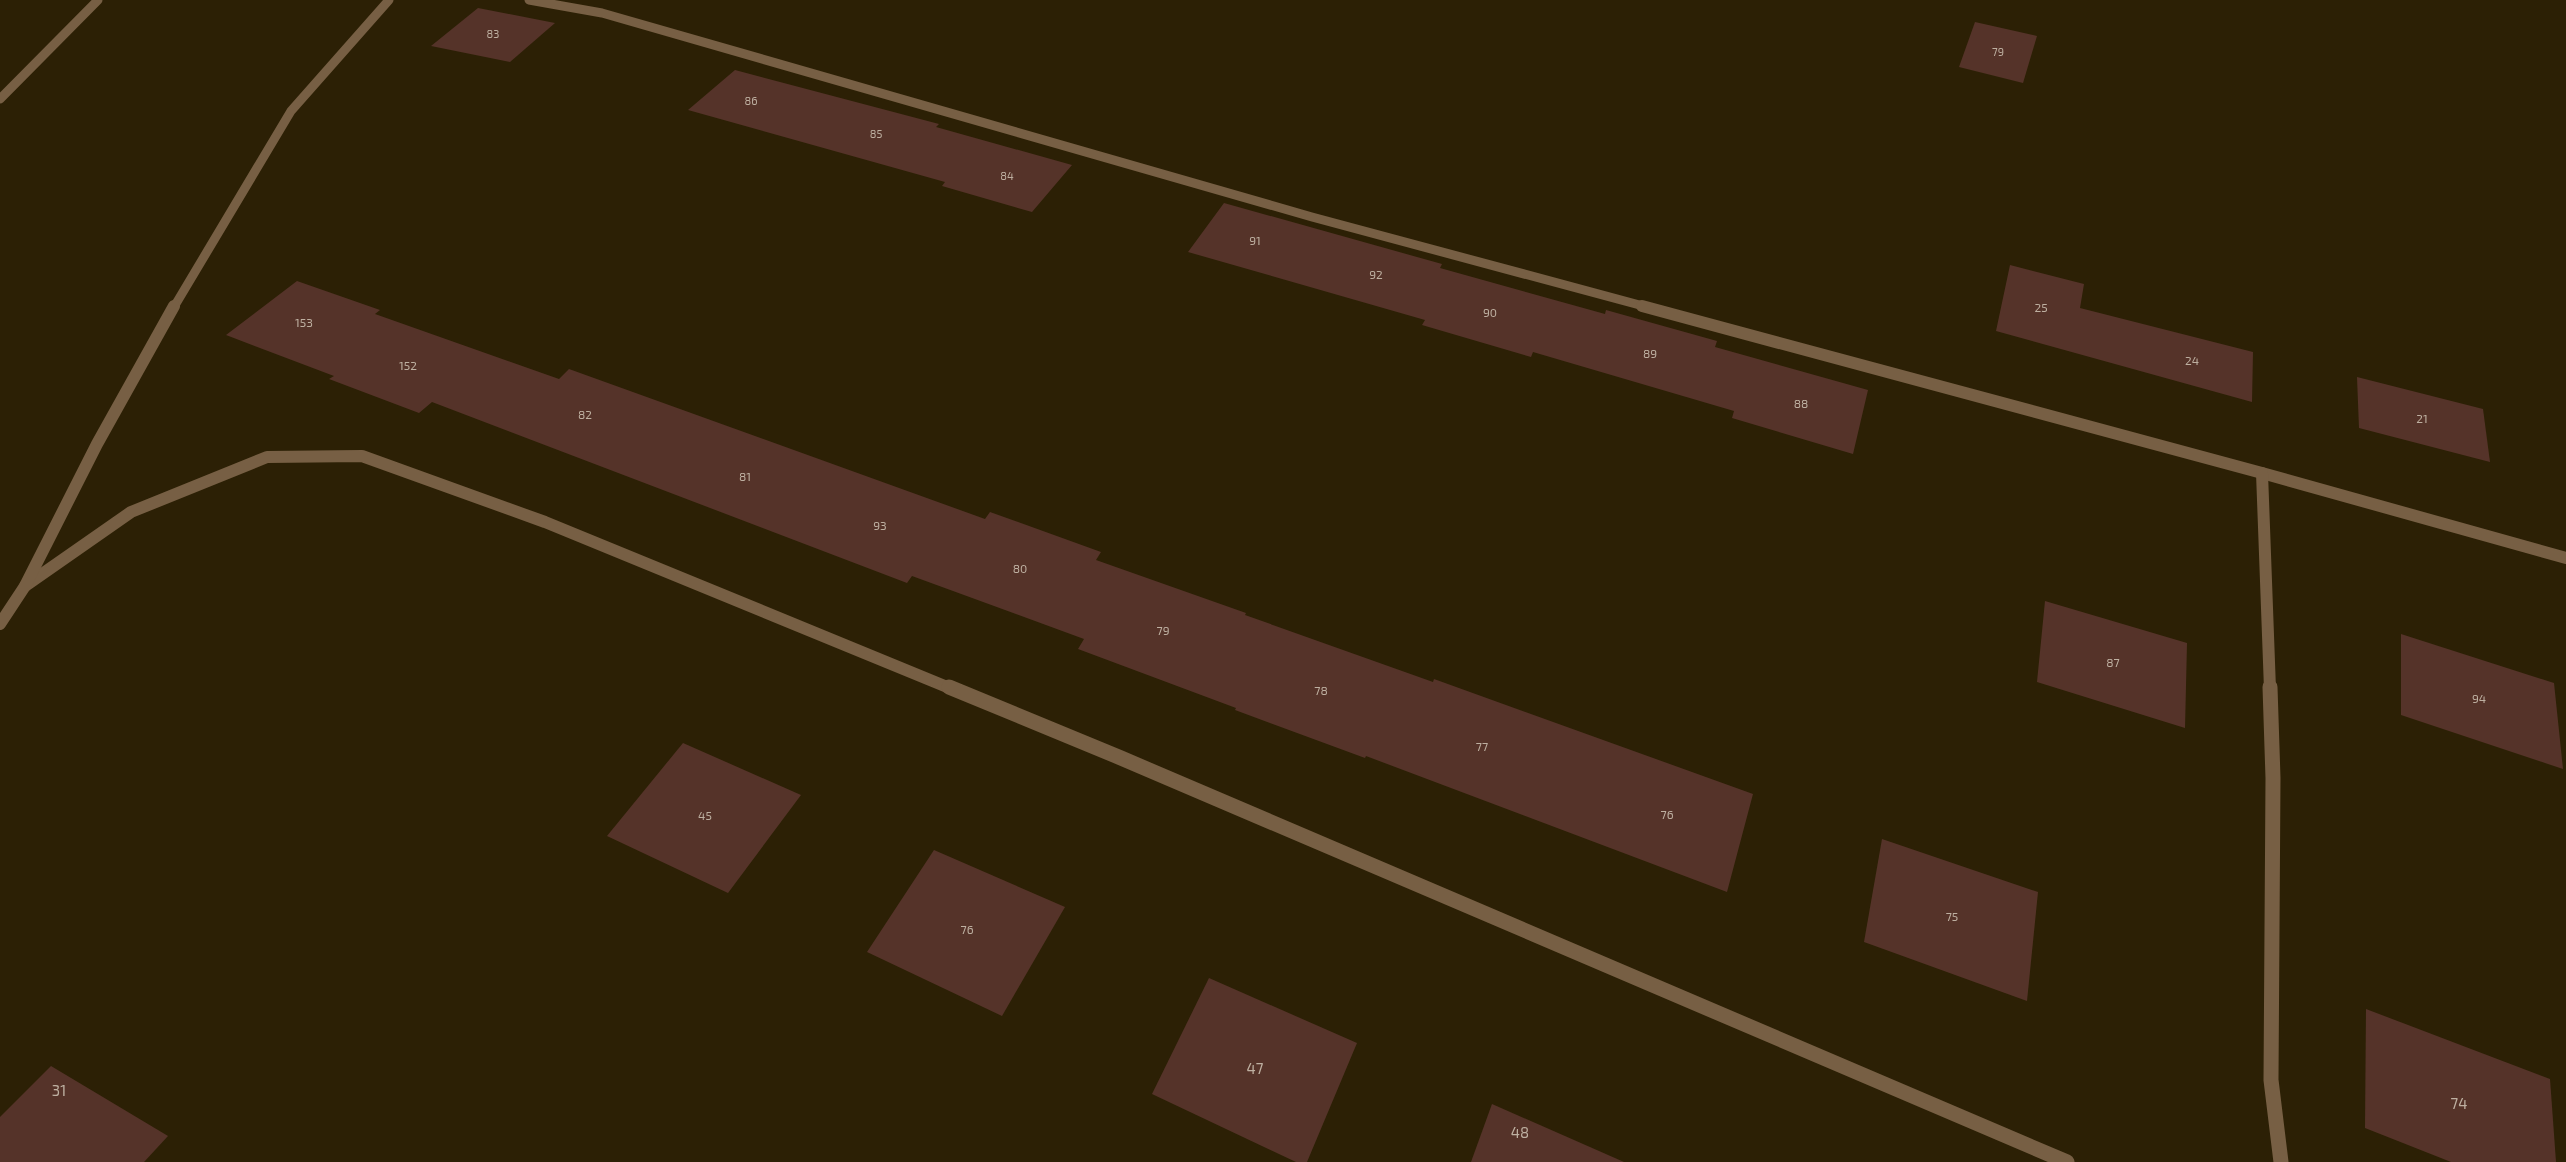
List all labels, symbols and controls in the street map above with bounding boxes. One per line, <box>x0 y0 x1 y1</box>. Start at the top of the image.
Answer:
house number: 83 <box>487 27 499 40</box>
house number: 79 <box>1992 45 2004 58</box>
house number: 86 <box>745 94 757 107</box>
house number: 85 <box>870 127 882 140</box>
house number: 84 <box>1000 169 1014 182</box>
house number: 91 <box>1249 233 1261 247</box>
house number: 92 <box>1369 267 1383 281</box>
house number: 25 <box>2034 300 2048 314</box>
house number: 90 <box>1483 305 1497 319</box>
house number: 153 <box>295 315 313 329</box>
house number: 89 <box>1643 346 1657 360</box>
house number: 24 <box>2185 353 2199 367</box>
house number: 152 <box>399 358 417 372</box>
house number: 88 <box>1794 396 1808 410</box>
house number: 82 <box>578 407 592 421</box>
house number: 21 <box>2416 411 2428 425</box>
house number: 81 <box>739 469 751 483</box>
house number: 93 <box>873 518 887 532</box>
house number: 80 <box>1013 561 1027 575</box>
house number: 79 <box>1156 623 1170 637</box>
house number: 87 <box>2106 655 2120 669</box>
house number: 78 <box>1314 683 1328 697</box>
house number: 94 <box>2472 691 2486 705</box>
house number: 77 <box>1476 739 1488 753</box>
house number: 76 <box>1660 807 1674 821</box>
house number: 45 <box>698 808 712 822</box>
house number: 75 <box>1946 909 1958 923</box>
house number: 76 <box>960 922 974 936</box>
house number: 47 <box>1247 1059 1264 1077</box>
house number: 31 <box>52 1081 66 1099</box>
house number: 74 <box>2451 1094 2467 1112</box>
house number: 48 <box>1511 1123 1529 1141</box>

